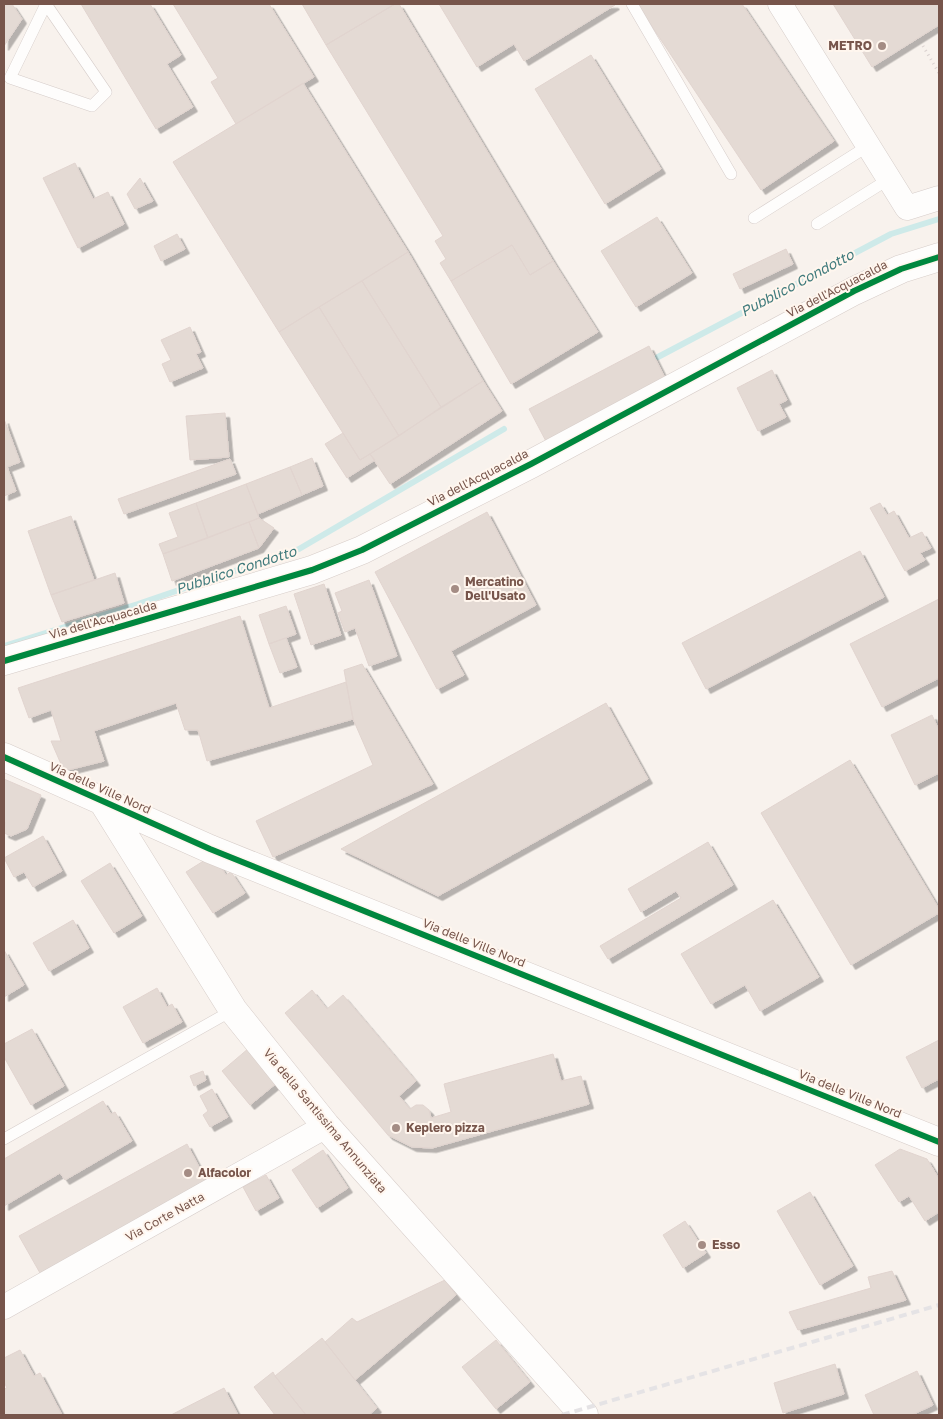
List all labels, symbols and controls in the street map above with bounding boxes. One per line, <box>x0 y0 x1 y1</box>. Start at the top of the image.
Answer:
place label: METRO <box>828 38 872 53</box>
marker: METRO <box>876 40 888 52</box>
water label: Pubblico Condotto <box>737 245 858 320</box>
street label: Via dell'Acquacalda <box>784 257 890 321</box>
street label: Via dell'Acquacalda <box>425 446 531 510</box>
water label: Pubblico Condotto <box>173 542 300 597</box>
place label: Mercatino Dell'Usato <box>465 574 526 603</box>
marker: Mercatino Dell'Usato <box>449 583 461 595</box>
street label: Via dell'Acquacalda <box>47 597 158 642</box>
street label: Via delle Ville Nord <box>47 758 153 817</box>
street label: Via delle Ville Nord <box>420 915 528 970</box>
street label: Via della Santissima Annunziata <box>261 1045 390 1196</box>
street label: Via delle Ville Nord <box>796 1066 904 1121</box>
place label: Keplero pizza <box>406 1120 485 1135</box>
marker: Keplero pizza <box>390 1122 402 1134</box>
place label: Alfacolor <box>198 1165 252 1180</box>
marker: Alfacolor <box>182 1167 194 1179</box>
street label: Via Corte Natta <box>123 1189 207 1244</box>
place label: Esso <box>712 1237 740 1252</box>
marker: Esso <box>696 1239 708 1251</box>

